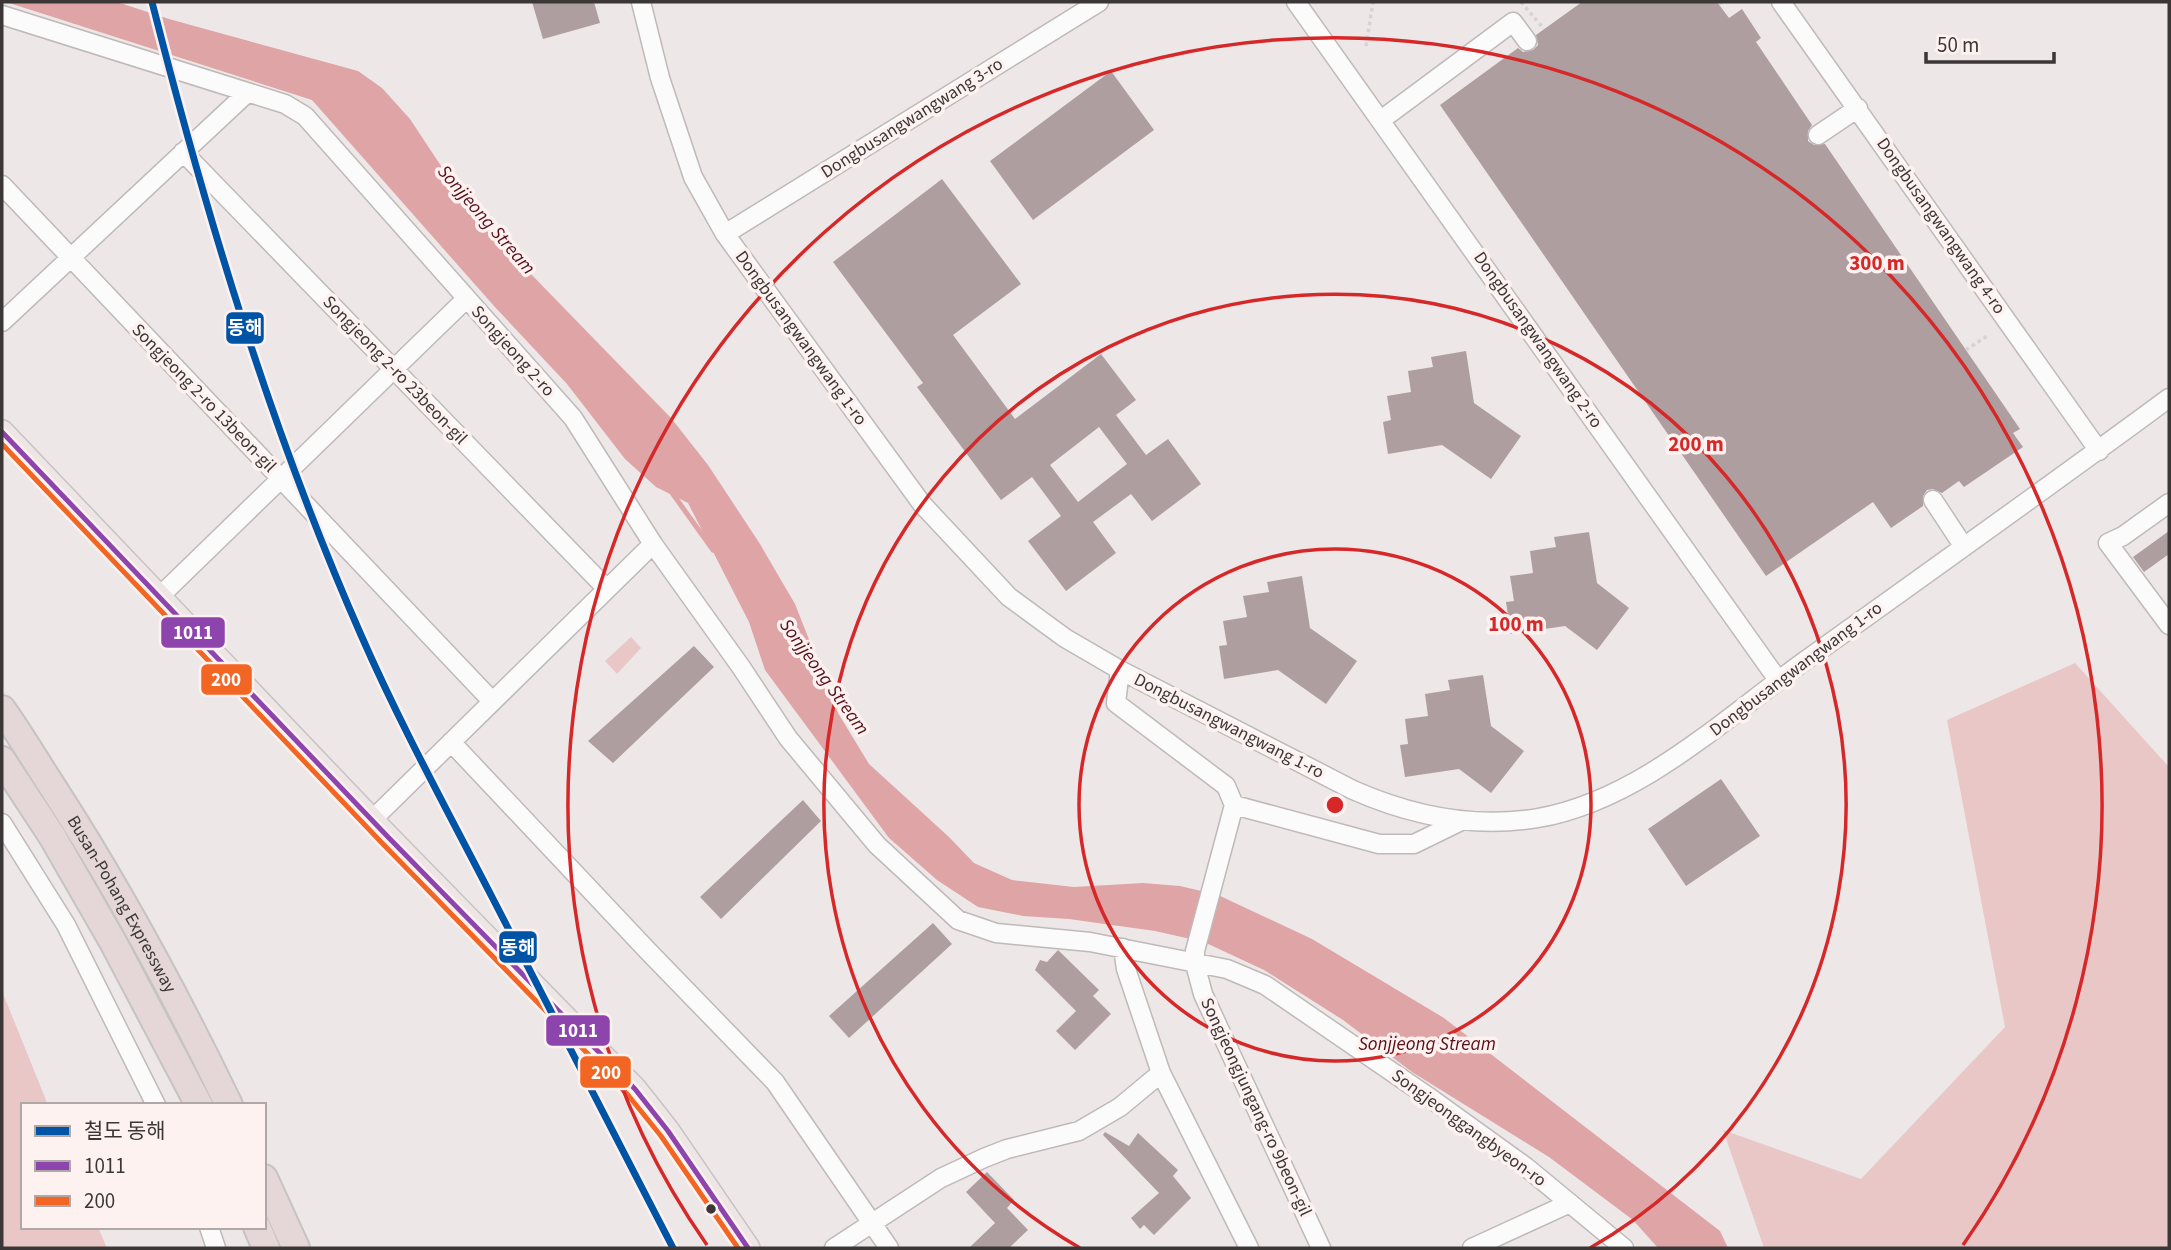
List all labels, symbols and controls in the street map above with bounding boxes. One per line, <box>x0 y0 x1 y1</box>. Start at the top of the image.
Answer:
scale bar <box>1926 21 2054 65</box>
text: 50 m <box>1937 30 1979 60</box>
street label: Dongbusangwangwang 3-ro <box>816 52 1008 184</box>
street label: Dongbusangwangwang 4-ro <box>1870 133 2012 319</box>
water label: Sonjjeong Stream <box>431 159 541 281</box>
street label: Dongbusangwangwang 1-ro <box>729 246 873 430</box>
street label: Dongbusangwangwang 2-ro <box>1467 247 1609 433</box>
text: 300 m <box>1849 248 1905 278</box>
street label: Songjeong 2-ro 23beon-gil <box>317 290 473 450</box>
street label: Songjeong 2-ro <box>465 300 561 402</box>
line badge: 동해 <box>225 311 265 345</box>
text: 동해 <box>228 315 262 342</box>
street label: Songjeong 2-ro 13beon-gil <box>126 318 282 478</box>
text: 200 m <box>1668 429 1724 459</box>
street label: Dongbusangwangwang 1-ro <box>1704 596 1888 742</box>
text: 100 m <box>1488 609 1544 639</box>
water label: Sonjjeong Stream <box>773 613 875 741</box>
line badge: 1011 <box>160 616 226 649</box>
text: 1011 <box>173 620 213 647</box>
line badge: 200 <box>200 663 253 696</box>
text: 200 <box>211 667 241 694</box>
street label: Dongbusangwangwang 1-ro <box>1130 667 1328 785</box>
centre of rings <box>1323 793 1347 817</box>
street label: Busan-Pohang Expressway <box>61 810 183 998</box>
line badge: 동해 <box>498 930 538 964</box>
text: 동해 <box>501 935 535 962</box>
street label: Songjeongjungang-ro 9beon-gil <box>1194 994 1318 1220</box>
line badge: 1011 <box>545 1014 611 1047</box>
text: 1011 <box>558 1018 598 1045</box>
water label: Sonjjeong Stream <box>1358 1031 1496 1058</box>
line badge: 200 <box>579 1055 632 1089</box>
text: 200 <box>591 1060 621 1087</box>
street label: Songjeonggangbyeon-ro <box>1386 1063 1552 1193</box>
legend <box>21 1103 266 1229</box>
text: 철도 동해 <box>84 1116 165 1146</box>
text: 1011 <box>84 1151 126 1181</box>
text: 200 <box>84 1186 115 1216</box>
unlabelled marker <box>704 1202 718 1216</box>

